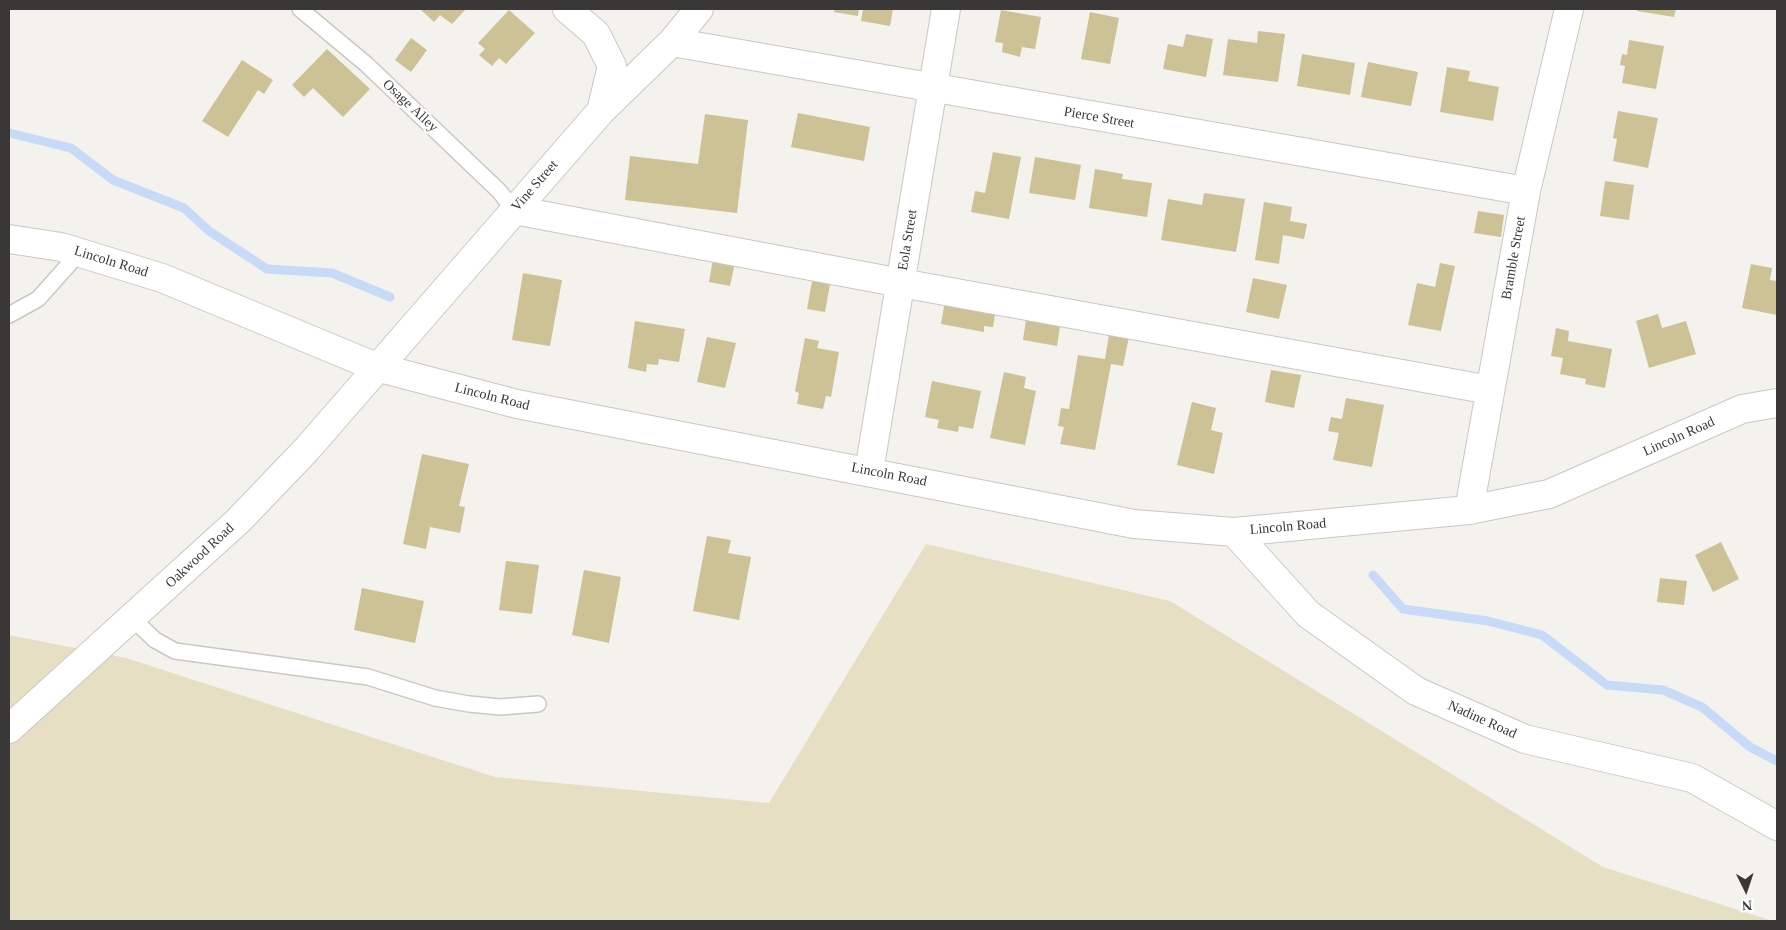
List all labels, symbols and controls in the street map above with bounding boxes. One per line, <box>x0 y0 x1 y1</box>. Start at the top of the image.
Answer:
street label: Osage Alley <box>379 76 441 136</box>
street label: Pierce Street <box>1063 104 1135 132</box>
street label: Vine Street <box>508 157 562 215</box>
street label: Eola Street <box>895 208 921 272</box>
street label: Bramble Street <box>1498 215 1530 301</box>
street label: Lincoln Road <box>72 243 150 281</box>
street label: Lincoln Road <box>453 380 531 414</box>
street label: Lincoln Road <box>1641 414 1717 460</box>
street label: Lincoln Road <box>850 459 928 491</box>
street label: Lincoln Road <box>1249 515 1327 539</box>
street label: Oakwood Road <box>162 520 238 592</box>
street label: Nadine Road <box>1445 697 1519 743</box>
north arrow <box>1721 865 1771 915</box>
text: N <box>1742 898 1753 913</box>

